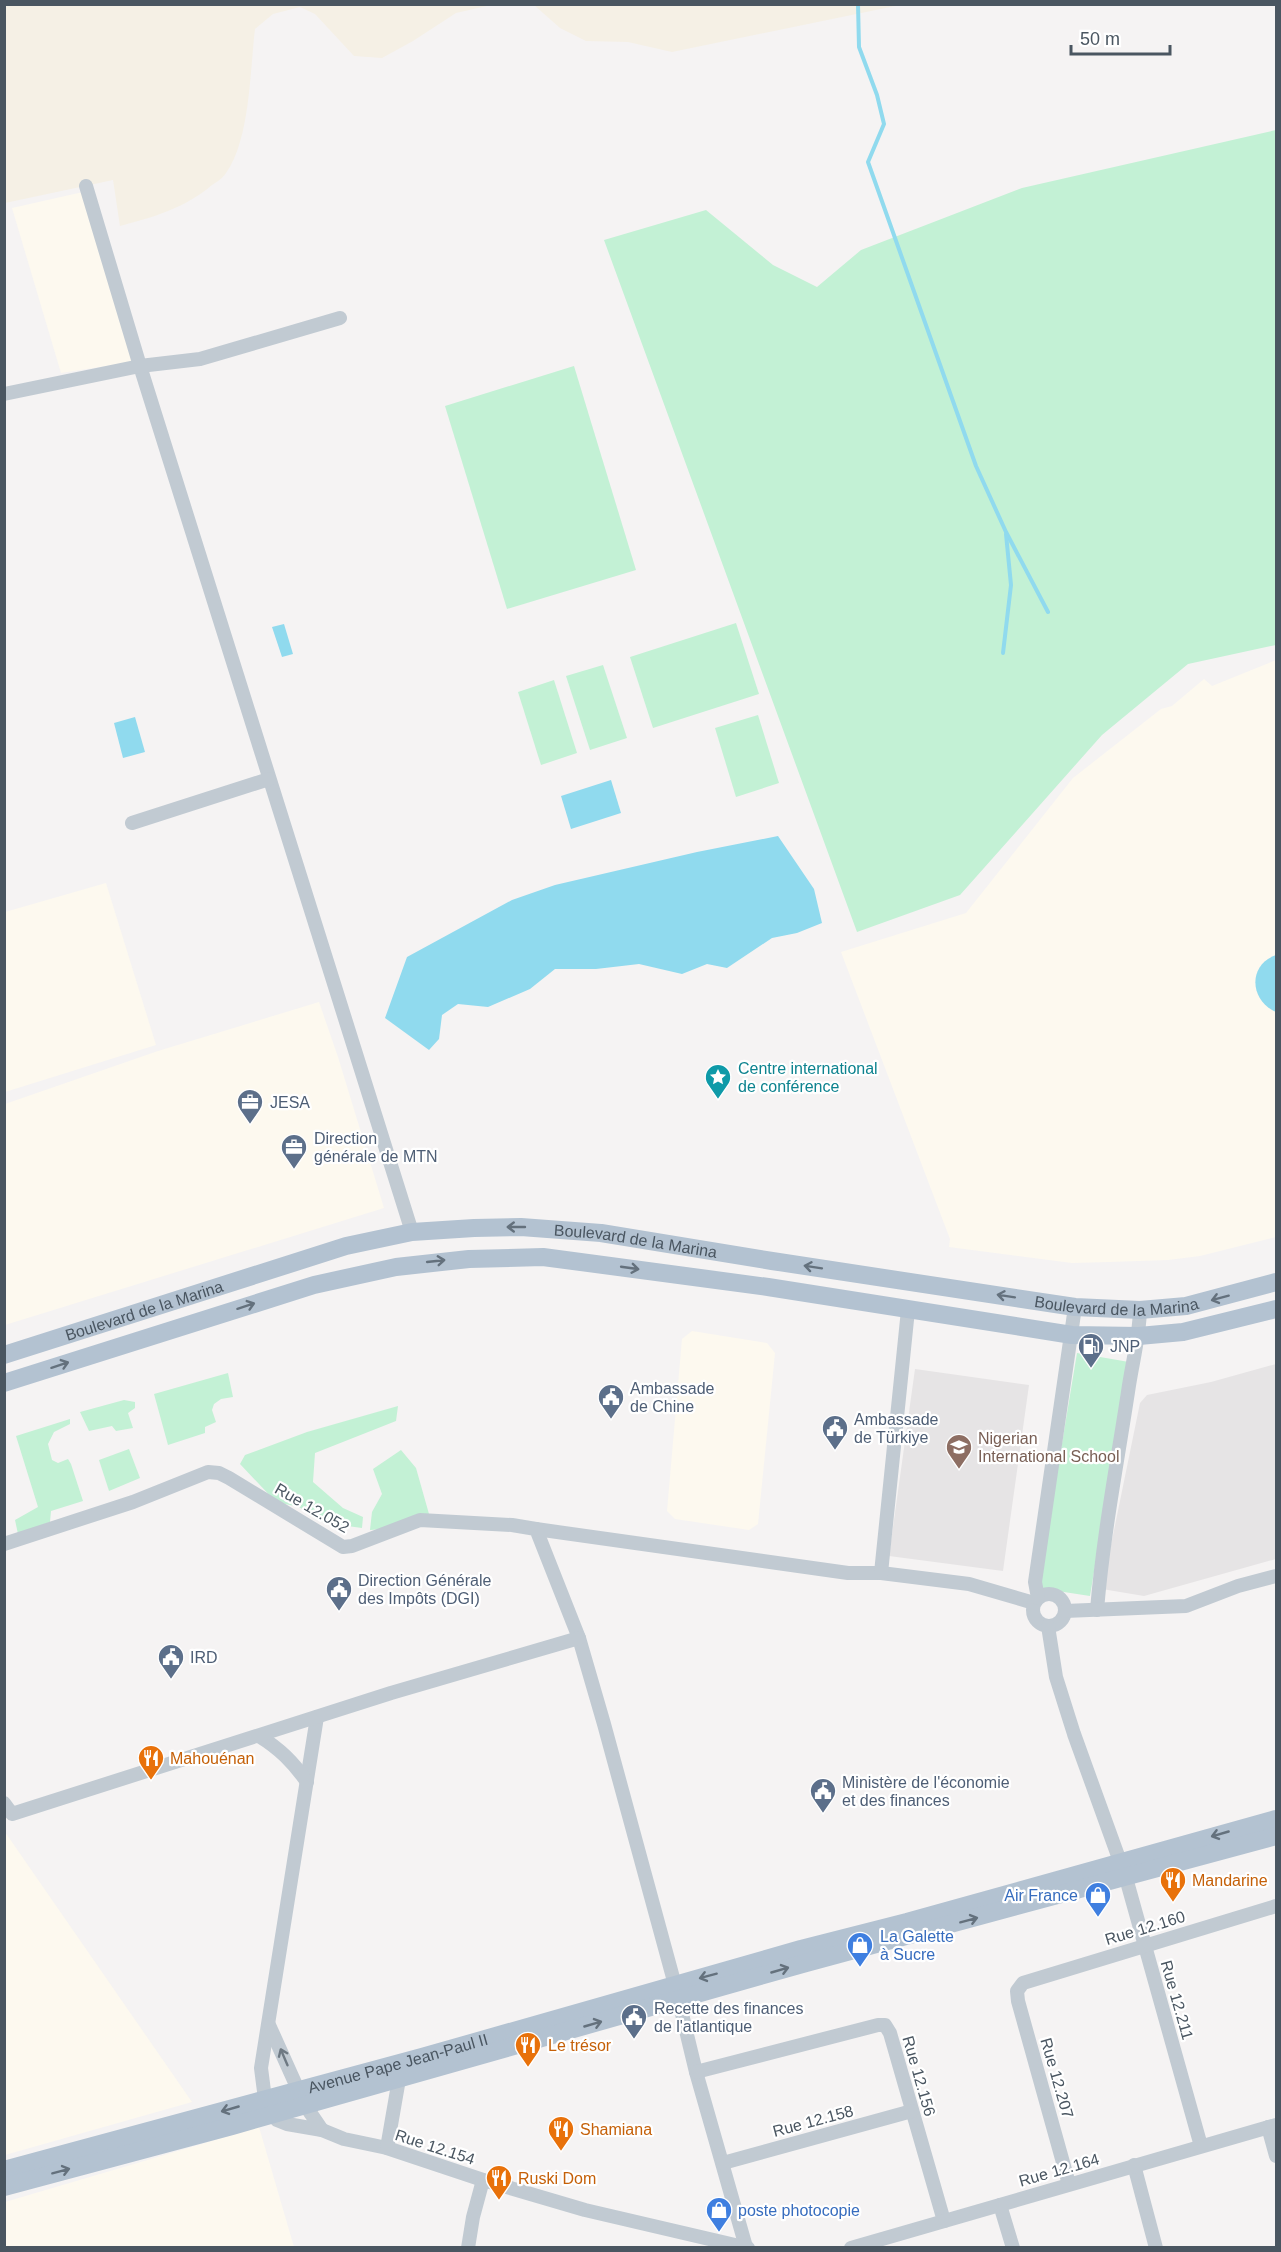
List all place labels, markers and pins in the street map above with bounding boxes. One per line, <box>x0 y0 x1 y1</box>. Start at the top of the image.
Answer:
place label: Centre international de conférence <box>738 1060 878 1095</box>
place icon: Centre international de conférence <box>703 1062 733 1100</box>
office icon: JESA <box>235 1087 265 1125</box>
place label: JESA <box>270 1094 310 1111</box>
place label: Direction générale de MTN <box>314 1130 438 1165</box>
office icon: Direction générale de MTN <box>279 1132 309 1170</box>
fuel station icon: JNP <box>1076 1331 1106 1369</box>
place label: JNP <box>1110 1338 1140 1355</box>
place label: Ambassade de Chine <box>630 1380 715 1415</box>
public building icon: Ambassade de Chine <box>596 1382 626 1420</box>
place label: Ambassade de Türkiye <box>854 1411 939 1446</box>
public building icon: Ambassade de Türkiye <box>820 1413 850 1451</box>
place label: Nigerian International School <box>978 1430 1119 1465</box>
school or university icon: Nigerian International School <box>944 1432 974 1470</box>
place label: Direction Générale des Impôts (DGI) <box>358 1572 492 1607</box>
public building icon: Direction Générale des Impôts (DGI) <box>324 1574 354 1612</box>
public building icon: IRD <box>156 1642 186 1680</box>
place label: IRD <box>190 1649 218 1666</box>
restaurant icon: Mahouénan <box>136 1743 166 1781</box>
place label: Mahouénan <box>170 1750 255 1767</box>
place label: Ministère de l'économie et des finances <box>842 1774 1010 1809</box>
public building icon: Ministère de l'économie et des finances <box>808 1776 838 1814</box>
restaurant icon: Mandarine <box>1158 1865 1188 1903</box>
place label: Mandarine <box>1192 1872 1268 1889</box>
shop icon: Air France <box>1083 1880 1113 1918</box>
place label: Air France <box>1004 1887 1078 1904</box>
place label: La Galette à Sucre <box>880 1928 954 1963</box>
shop icon: La Galette à Sucre <box>845 1930 875 1968</box>
place label: Recette des finances de l'atlantique <box>654 2000 803 2035</box>
public building icon: Recette des finances de l'atlantique <box>619 2002 649 2040</box>
restaurant icon: Le trésor <box>513 2030 543 2068</box>
place label: Le trésor <box>548 2037 612 2054</box>
restaurant icon: Shamiana <box>546 2114 576 2152</box>
place label: Shamiana <box>580 2121 652 2138</box>
restaurant icon: Ruski Dom <box>484 2163 514 2201</box>
place label: Ruski Dom <box>518 2170 596 2187</box>
shop icon: poste photocopie <box>704 2195 734 2233</box>
place label: poste photocopie <box>738 2202 860 2219</box>

